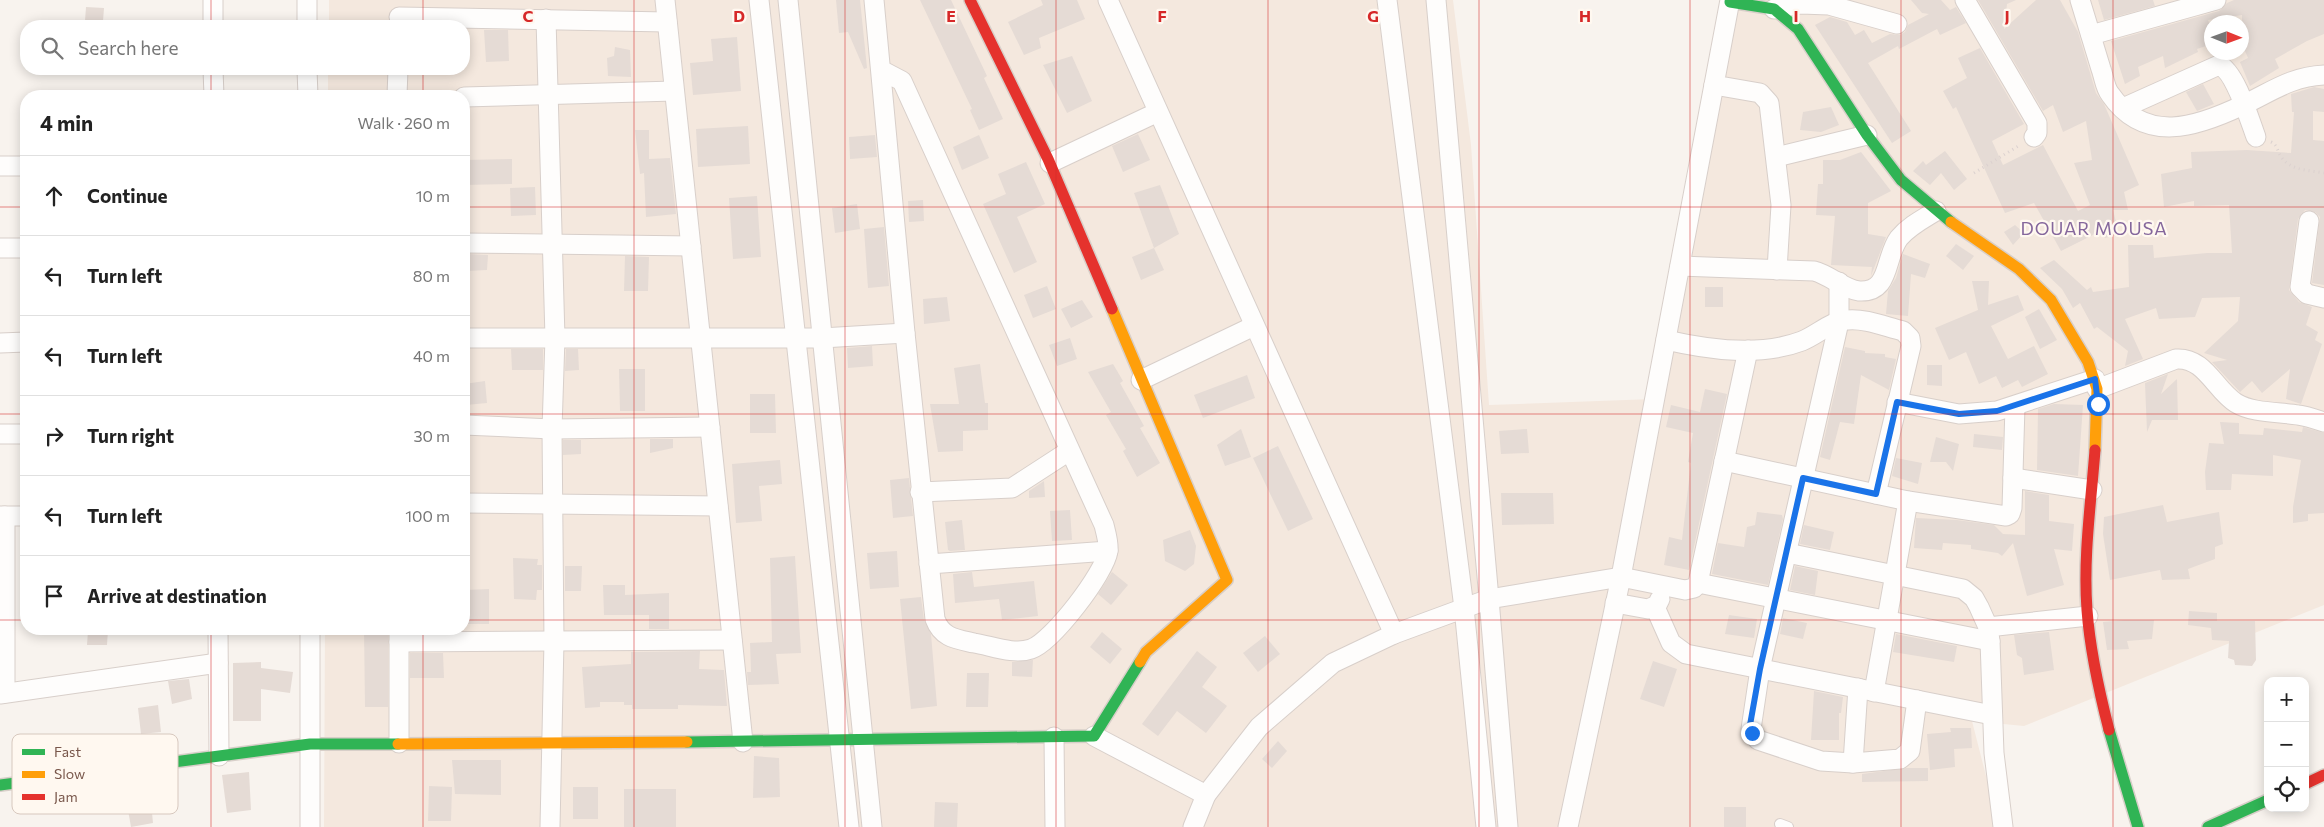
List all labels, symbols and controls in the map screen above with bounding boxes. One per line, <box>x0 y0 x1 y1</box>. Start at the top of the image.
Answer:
text: C <box>523 6 534 25</box>
text: D <box>733 6 745 25</box>
text: E <box>946 6 956 25</box>
text: F <box>1157 6 1167 25</box>
text: G <box>1367 6 1379 25</box>
text: H <box>1579 6 1591 25</box>
text: I <box>1793 6 1799 25</box>
text: J <box>2004 6 2010 25</box>
north arrow <box>2204 15 2249 60</box>
search box <box>20 20 470 75</box>
icon: search <box>38 34 66 62</box>
text: Search here <box>78 36 178 59</box>
text: 4 min <box>40 110 93 135</box>
text: Walk · 260 m <box>358 113 450 132</box>
icon: ahead <box>40 182 68 210</box>
text: Continue <box>87 184 167 207</box>
text: 10 m <box>416 186 450 205</box>
district label: DOUAR MOUSA <box>2020 217 2168 239</box>
icon: left <box>40 262 68 290</box>
text: Turn left <box>87 264 162 287</box>
text: 80 m <box>413 266 450 285</box>
icon: left <box>40 342 68 370</box>
text: Turn left <box>87 344 162 367</box>
text: 40 m <box>413 346 450 365</box>
route start <box>2087 393 2110 416</box>
icon: right <box>40 422 68 450</box>
text: Turn right <box>87 424 174 447</box>
text: 30 m <box>413 426 450 445</box>
icon: left <box>40 502 68 530</box>
text: Turn left <box>87 504 162 527</box>
text: 100 m <box>405 506 450 525</box>
icon: arrive <box>40 582 68 610</box>
text: Arrive at destination <box>87 584 267 607</box>
map controls <box>2264 677 2309 812</box>
button: + <box>2264 677 2309 722</box>
route end <box>1741 722 1764 745</box>
button: − <box>2264 722 2309 767</box>
legend <box>12 734 178 814</box>
text: Fast <box>54 743 81 760</box>
text: Slow <box>54 765 85 782</box>
button: locate <box>2264 767 2309 812</box>
text: Jam <box>54 788 78 805</box>

